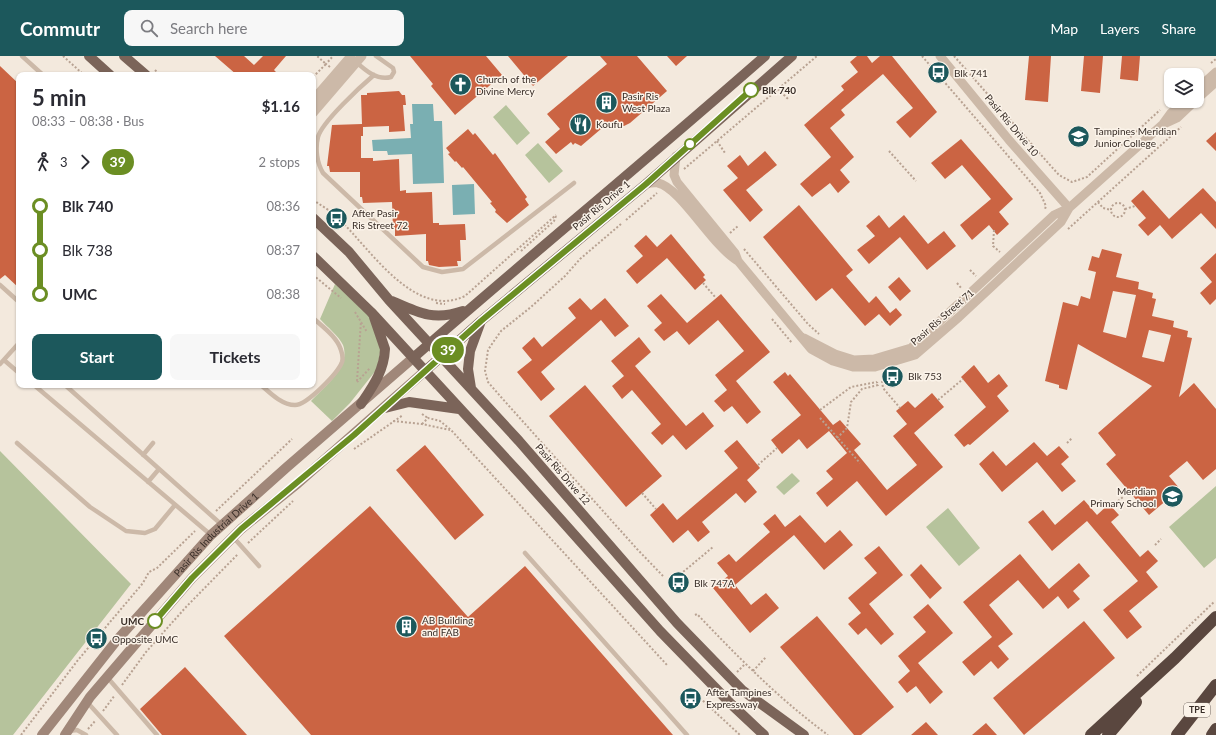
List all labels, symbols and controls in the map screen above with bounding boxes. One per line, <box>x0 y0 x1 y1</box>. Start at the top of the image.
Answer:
search box <box>124 10 404 46</box>
text: Commutr <box>20 17 100 40</box>
icon: search <box>138 17 160 39</box>
text: Search here <box>170 19 247 37</box>
text: Map <box>1050 20 1078 37</box>
text: Layers <box>1100 20 1140 37</box>
text: Share <box>1162 20 1196 37</box>
bus stop icon: Blk 741 <box>925 60 951 86</box>
place label: Blk 741 <box>954 67 988 79</box>
map controls <box>1164 68 1204 108</box>
button: layers <box>1164 68 1204 108</box>
church icon: Church of the Divine Mercy <box>448 72 474 98</box>
place label: Church of the Divine Mercy <box>476 73 536 97</box>
marker: Blk 740 <box>743 82 759 98</box>
text: 5 min <box>32 84 87 111</box>
place label: Blk 740 <box>762 84 796 96</box>
building icon: Pasir Ris West Plaza <box>594 89 620 115</box>
place label: Pasir Ris West Plaza <box>622 90 670 114</box>
street label: Pasir Ris Drive 10 <box>983 92 1041 159</box>
text: $1.16 <box>262 97 300 115</box>
restaurant icon: Koufu <box>568 111 594 137</box>
text: 08:33 – 08:38 · Bus <box>32 113 144 129</box>
place label: Koufu <box>596 118 623 130</box>
school or university icon: Tampines Meridian Junior College <box>1065 124 1091 150</box>
place label: Tampines Meridian Junior College <box>1094 125 1177 149</box>
unlabelled marker <box>684 138 696 150</box>
icon: walk <box>32 151 54 173</box>
icon: forward <box>74 151 96 173</box>
text: 39 <box>110 153 126 170</box>
text: 3 <box>60 154 68 170</box>
text: 2 stops <box>259 154 300 170</box>
street label: Pasir Ris Drive 1 <box>570 177 632 232</box>
text: Blk 740 <box>62 197 113 215</box>
text: 08:36 <box>267 198 300 214</box>
bus stop icon: After Pasir Ris Street 72 <box>323 206 349 232</box>
place label: After Pasir Ris Street 72 <box>352 207 408 231</box>
text: Blk 738 <box>62 241 113 259</box>
text: 08:37 <box>267 242 300 258</box>
text: UMC <box>62 285 97 303</box>
text: 08:38 <box>267 286 300 302</box>
street label: Pasir Ris Street 71 <box>908 286 976 348</box>
button: Start <box>32 334 162 380</box>
button: Tickets <box>170 334 300 380</box>
line badge: 39 <box>430 337 466 363</box>
text: 39 <box>440 341 456 358</box>
bus stop icon: Blk 753 <box>880 363 906 389</box>
place label: Blk 753 <box>908 370 942 382</box>
street label: Pasir Ris Drive 12 <box>533 441 593 507</box>
school or university icon: Meridian Primary School <box>1159 484 1185 510</box>
place label: Meridian Primary School <box>1090 485 1156 509</box>
street label: Pasir Ris Industrial Drive 1 <box>171 489 261 579</box>
bus stop icon: Blk 747A <box>665 570 691 596</box>
place label: Blk 747A <box>694 577 735 589</box>
marker: UMC <box>147 613 163 629</box>
building icon: AB Building and FAB <box>393 613 419 639</box>
place label: AB Building and FAB <box>422 614 473 638</box>
place label: UMC <box>121 615 144 627</box>
bus stop icon: Opposite UMC <box>83 626 109 652</box>
place label: Opposite UMC <box>112 633 179 645</box>
bus stop icon: After Tampines Expressway <box>677 685 703 711</box>
place label: After Tampines Expressway <box>706 686 772 710</box>
road number: TPE <box>1184 703 1210 717</box>

